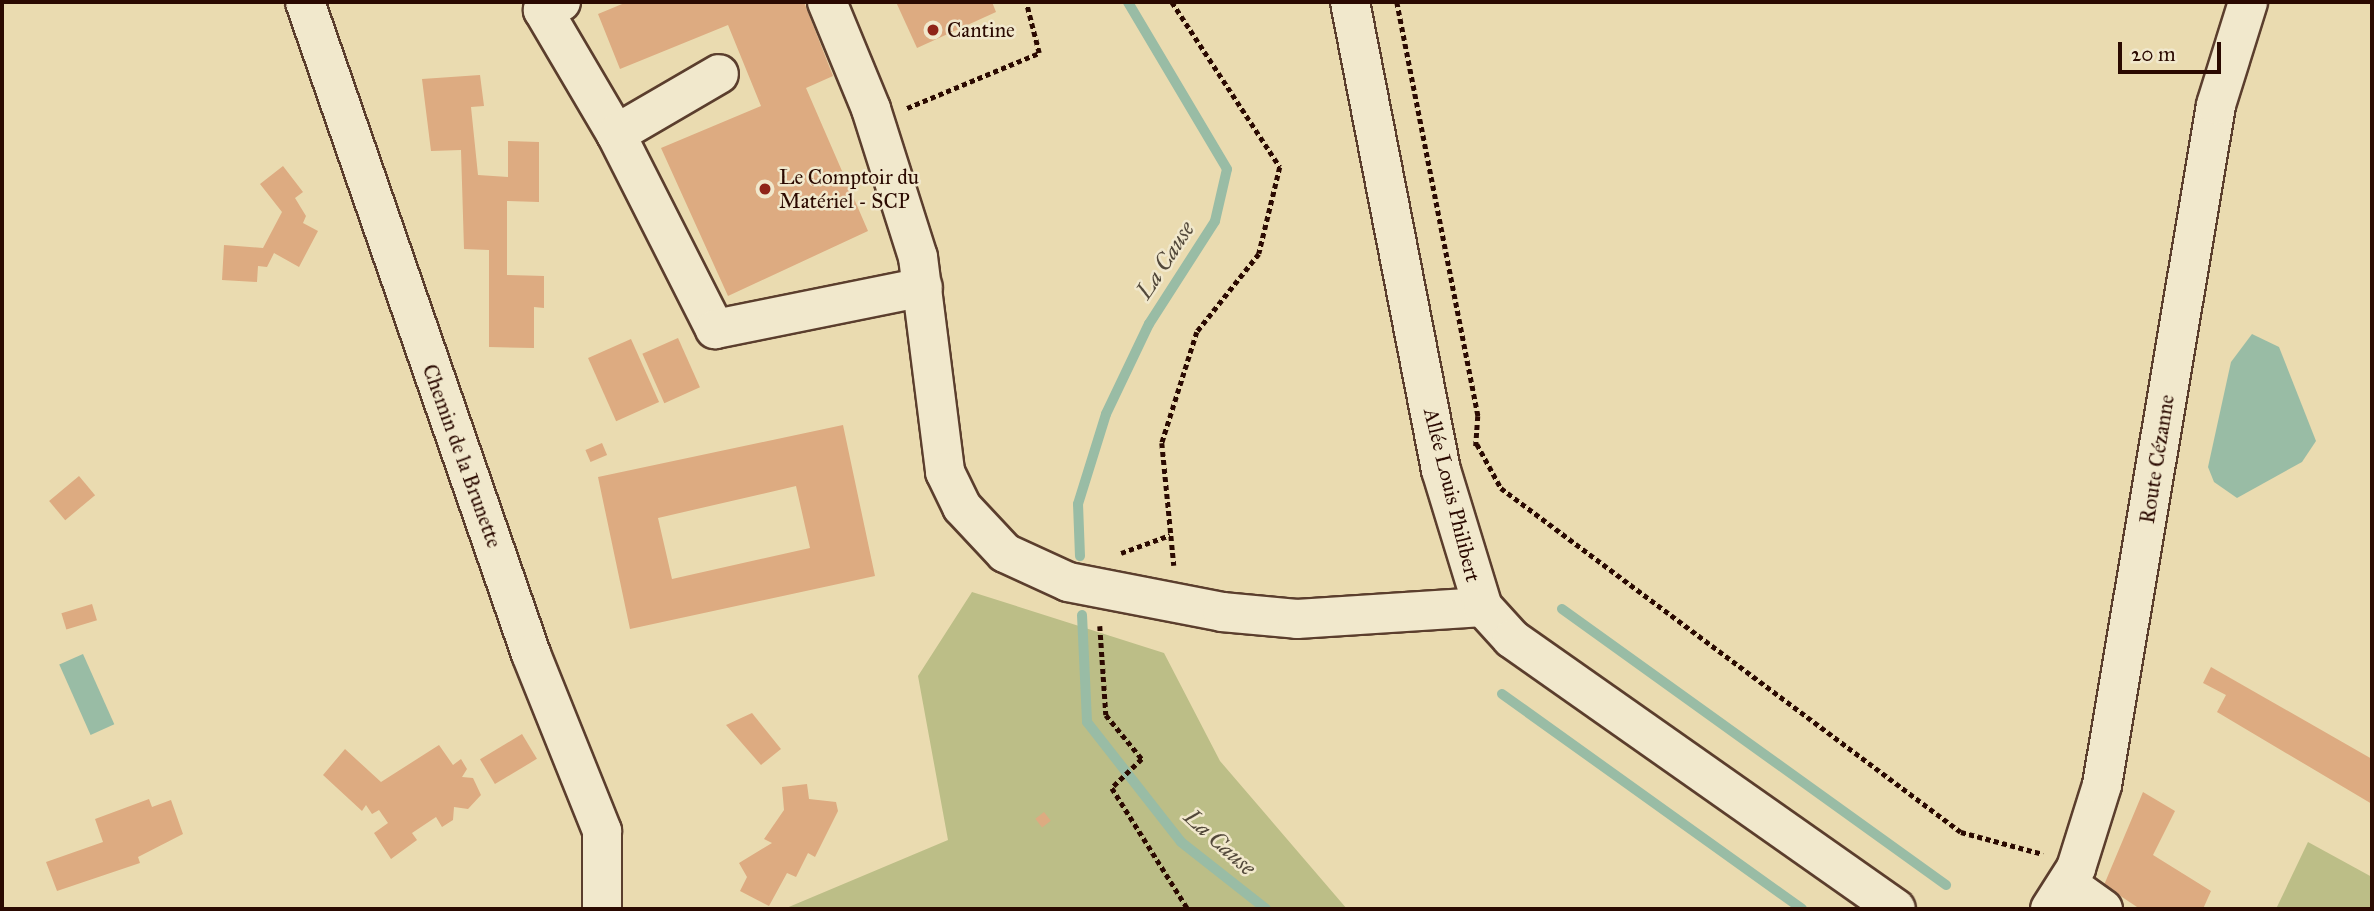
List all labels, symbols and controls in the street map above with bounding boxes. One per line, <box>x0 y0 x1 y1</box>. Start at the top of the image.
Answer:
place label: Cantine <box>947 17 1015 43</box>
marker: Cantine <box>925 22 941 38</box>
scale bar <box>2122 28 2225 72</box>
text: 20 m <box>2131 41 2176 67</box>
place label: Le Comptoir du Matériel - SCP <box>779 164 919 214</box>
marker: Le Comptoir du Matériel - SCP <box>757 181 773 197</box>
water label: La Cause <box>1130 216 1200 304</box>
street label: Chemin de la Brunette <box>417 361 507 551</box>
street label: Route Cézanne <box>2134 393 2180 525</box>
street label: Allée Louis Philibert <box>1418 406 1486 584</box>
water label: La Cause <box>1179 803 1261 881</box>

